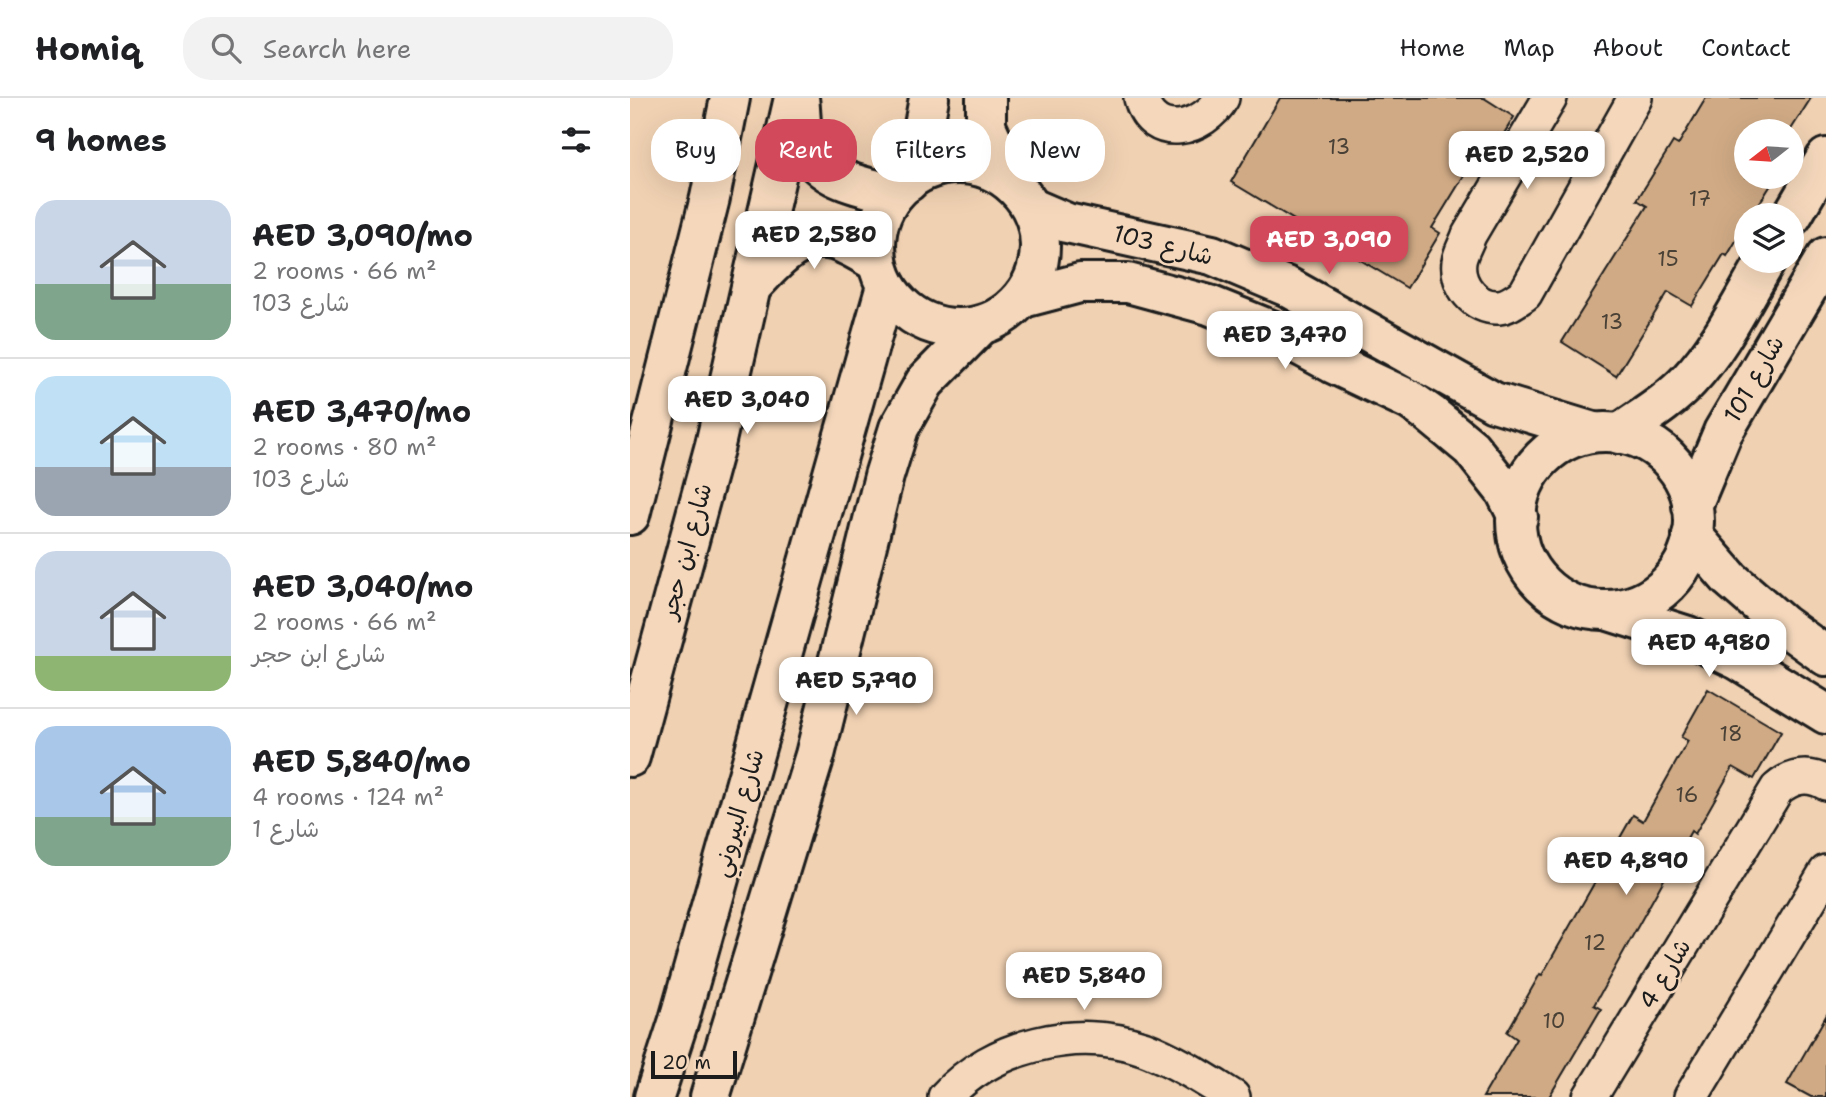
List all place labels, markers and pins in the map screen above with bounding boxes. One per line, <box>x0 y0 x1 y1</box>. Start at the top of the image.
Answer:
pin: AED 2,520 <box>1447 132 1607 191</box>
pin: AED 2,580 <box>734 212 894 271</box>
pin: AED 3,090 <box>1249 216 1409 276</box>
pin: AED 3,470 <box>1205 312 1365 371</box>
pin: AED 3,040 <box>667 376 827 436</box>
pin: AED 4,980 <box>1629 620 1789 679</box>
pin: AED 5,790 <box>776 658 936 717</box>
pin: AED 4,890 <box>1546 838 1706 897</box>
pin: AED 5,840 <box>1004 953 1164 1012</box>

